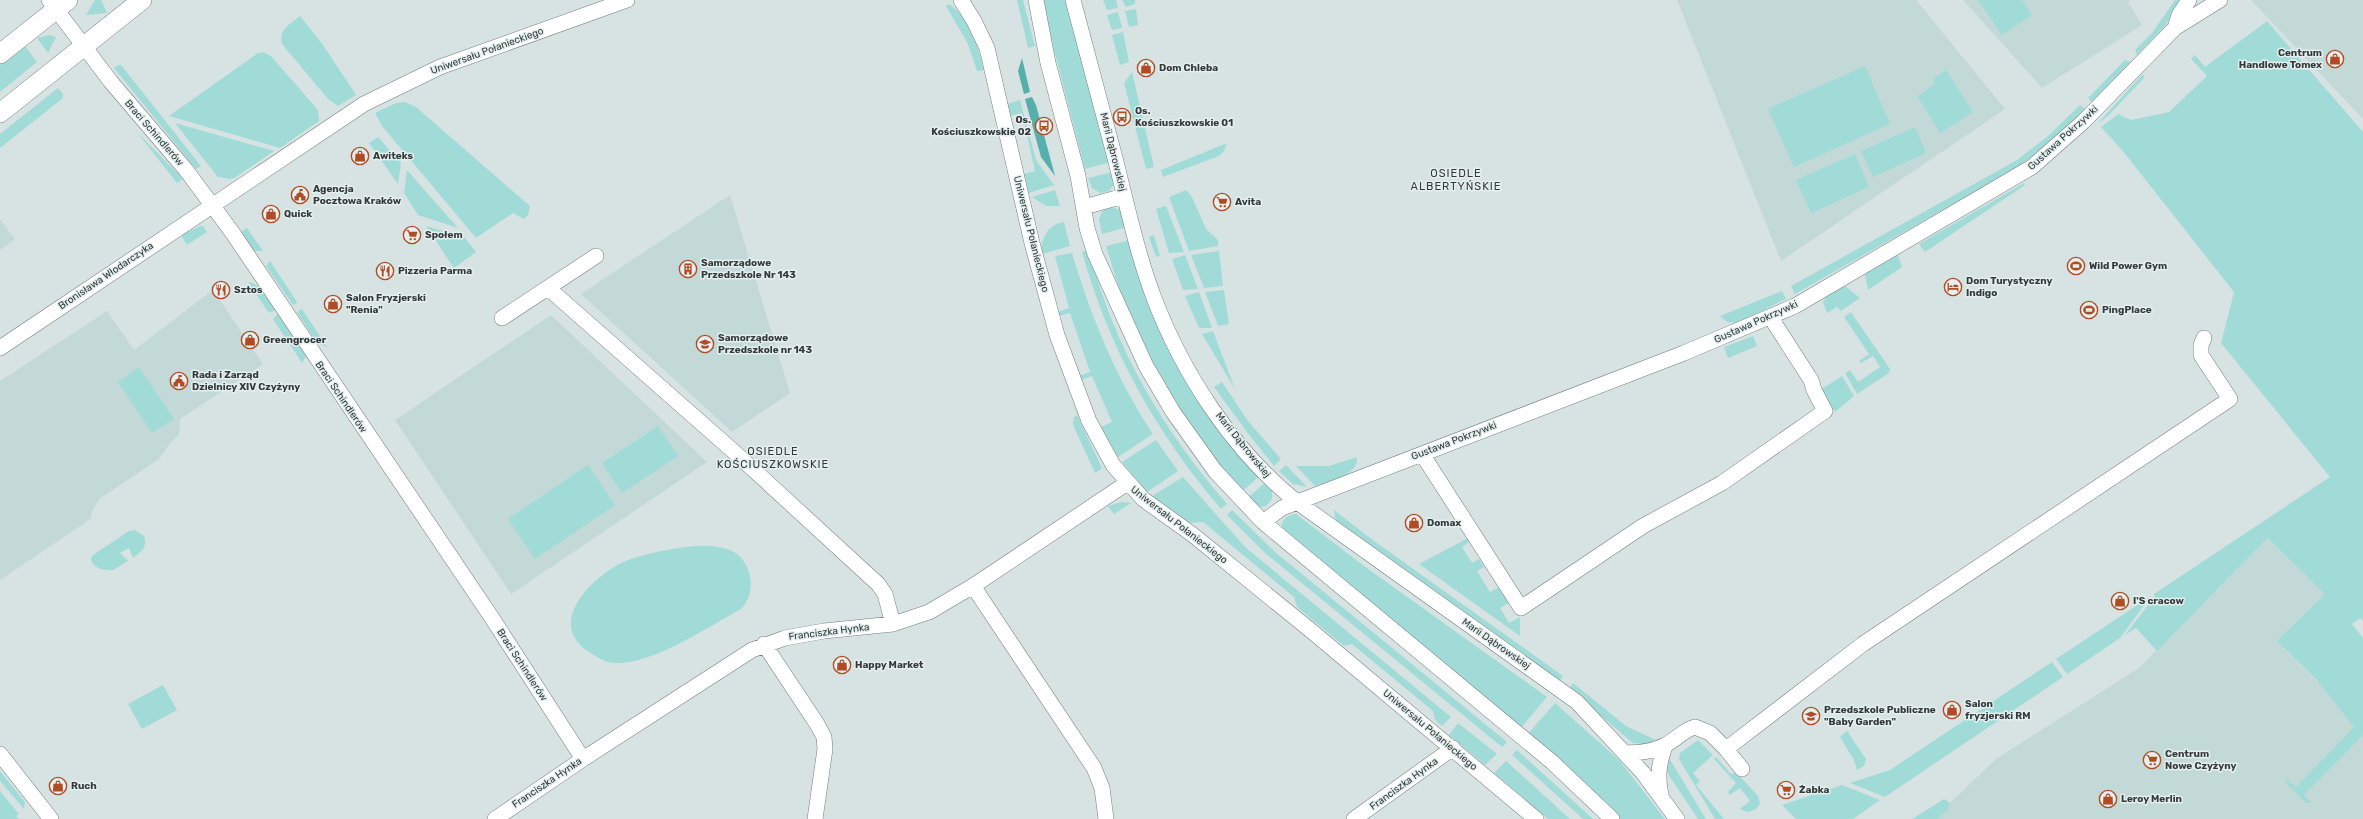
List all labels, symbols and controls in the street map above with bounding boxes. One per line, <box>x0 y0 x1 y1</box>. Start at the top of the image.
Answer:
street label: Uniwersału Połanieckiego <box>429 25 545 77</box>
place label: Centrum Handlowe Tomex <box>2239 47 2322 71</box>
shop icon: Centrum Handlowe Tomex <box>2325 49 2345 69</box>
shop icon: Dom Chleba <box>1136 58 1156 78</box>
place label: Dom Chleba <box>1159 62 1218 74</box>
street label: Braci Schindlerów <box>122 97 186 169</box>
street label: Gustawa Pokrzywki <box>2025 103 2101 173</box>
place label: Os. Kościuszkowskie 01 <box>1135 105 1233 129</box>
bus stop icon: Os. Kościuszkowskie 01 <box>1112 107 1132 127</box>
street label: Marii Dąbrowskiej <box>1097 111 1129 193</box>
place label: Os. Kościuszkowskie 02 <box>931 114 1031 138</box>
bus stop icon: Os. Kościuszkowskie 02 <box>1034 116 1054 136</box>
shop icon: Awiteks <box>350 146 370 166</box>
place label: Awiteks <box>373 150 413 162</box>
district label: OSIEDLE ALBERTYŃSKIE <box>1411 167 1501 193</box>
street label: Uniwersału Połanieckiego <box>1011 175 1051 294</box>
place label: Agencja Pocztowa Kraków <box>313 183 402 207</box>
public building icon: Agencja Pocztowa Kraków <box>290 185 310 205</box>
supermarket icon: Avita <box>1212 192 1232 212</box>
place label: Avita <box>1235 196 1261 208</box>
shop icon: Quick <box>261 204 281 224</box>
place label: Quick <box>284 208 312 220</box>
supermarket icon: Społem <box>402 225 422 245</box>
place label: Społem <box>425 229 463 241</box>
street label: Bronisława Włodarczyka <box>56 240 156 312</box>
sports icon: Wild Power Gym <box>2066 256 2086 276</box>
place label: Samorządowe Przedszkole Nr 143 <box>701 257 796 281</box>
building icon: Samorządowe Przedszkole Nr 143 <box>678 259 698 279</box>
place label: Wild Power Gym <box>2089 260 2167 272</box>
restaurant icon: Pizzeria Parma <box>375 261 395 281</box>
place label: Pizzeria Parma <box>398 265 472 277</box>
place label: Dom Turystyczny Indigo <box>1966 275 2053 299</box>
hotel icon: Dom Turystyczny Indigo <box>1943 277 1963 297</box>
restaurant icon: Sztos <box>211 280 231 300</box>
place label: Sztos <box>234 284 263 296</box>
place label: Salon Fryzjerski "Renia" <box>346 292 426 316</box>
shop icon: Salon Fryzjerski "Renia" <box>323 294 343 314</box>
street label: Gustawa Pokrzywki <box>1712 298 1800 346</box>
sports icon: PingPlace <box>2079 300 2099 320</box>
place label: PingPlace <box>2102 304 2152 316</box>
shop icon: Greengrocer <box>240 330 260 350</box>
place label: Samorządowe Przedszkole nr 143 <box>718 332 812 356</box>
place label: Greengrocer <box>263 334 327 346</box>
school or university icon: Samorządowe Przedszkole nr 143 <box>695 334 715 354</box>
street label: Braci Schindlerów <box>313 359 369 435</box>
place label: Rada i Zarząd Dzielnicy XIV Czyżyny <box>192 369 300 393</box>
public building icon: Rada i Zarząd Dzielnicy XIV Czyżyny <box>169 371 189 391</box>
street label: Marii Dąbrowskiej <box>1213 410 1273 480</box>
street label: Gustawa Pokrzywki <box>1410 419 1498 463</box>
district label: OSIEDLE KOŚCIUSZKOWSKIE <box>717 445 829 471</box>
street label: Uniwersału Połanieckiego <box>1128 483 1230 567</box>
shop icon: Domax <box>1404 513 1424 533</box>
place label: Domax <box>1427 517 1461 529</box>
shop icon: I'S cracow <box>2110 591 2130 611</box>
place label: I'S cracow <box>2133 595 2185 607</box>
street label: Marii Dąbrowskiej <box>1459 616 1533 672</box>
street label: Franciszka Hynka <box>788 621 870 643</box>
street label: Braci Schindlerów <box>494 627 550 703</box>
shop icon: Happy Market <box>832 655 852 675</box>
place label: Happy Market <box>855 659 924 671</box>
street label: Uniwersału Połanieckiego <box>1380 687 1480 773</box>
place label: Salon fryzjerski RM <box>1965 698 2030 722</box>
shop icon: Salon fryzjerski RM <box>1942 700 1962 720</box>
place label: Przedszkole Publiczne "Baby Garden" <box>1824 704 1936 728</box>
school or university icon: Przedszkole Publiczne "Baby Garden" <box>1801 706 1821 726</box>
place label: Centrum Nowe Czyżyny <box>2165 748 2237 772</box>
supermarket icon: Centrum Nowe Czyżyny <box>2142 750 2162 770</box>
street label: Franciszka Hynka <box>510 755 584 811</box>
street label: Franciszka Hynka <box>1368 755 1440 813</box>
shop icon: Ruch <box>48 776 68 796</box>
place label: Ruch <box>71 780 97 792</box>
supermarket icon: Żabka <box>1776 780 1796 800</box>
place label: Żabka <box>1799 784 1829 796</box>
shop icon: Leroy Merlin <box>2098 789 2118 809</box>
place label: Leroy Merlin <box>2121 793 2182 805</box>

